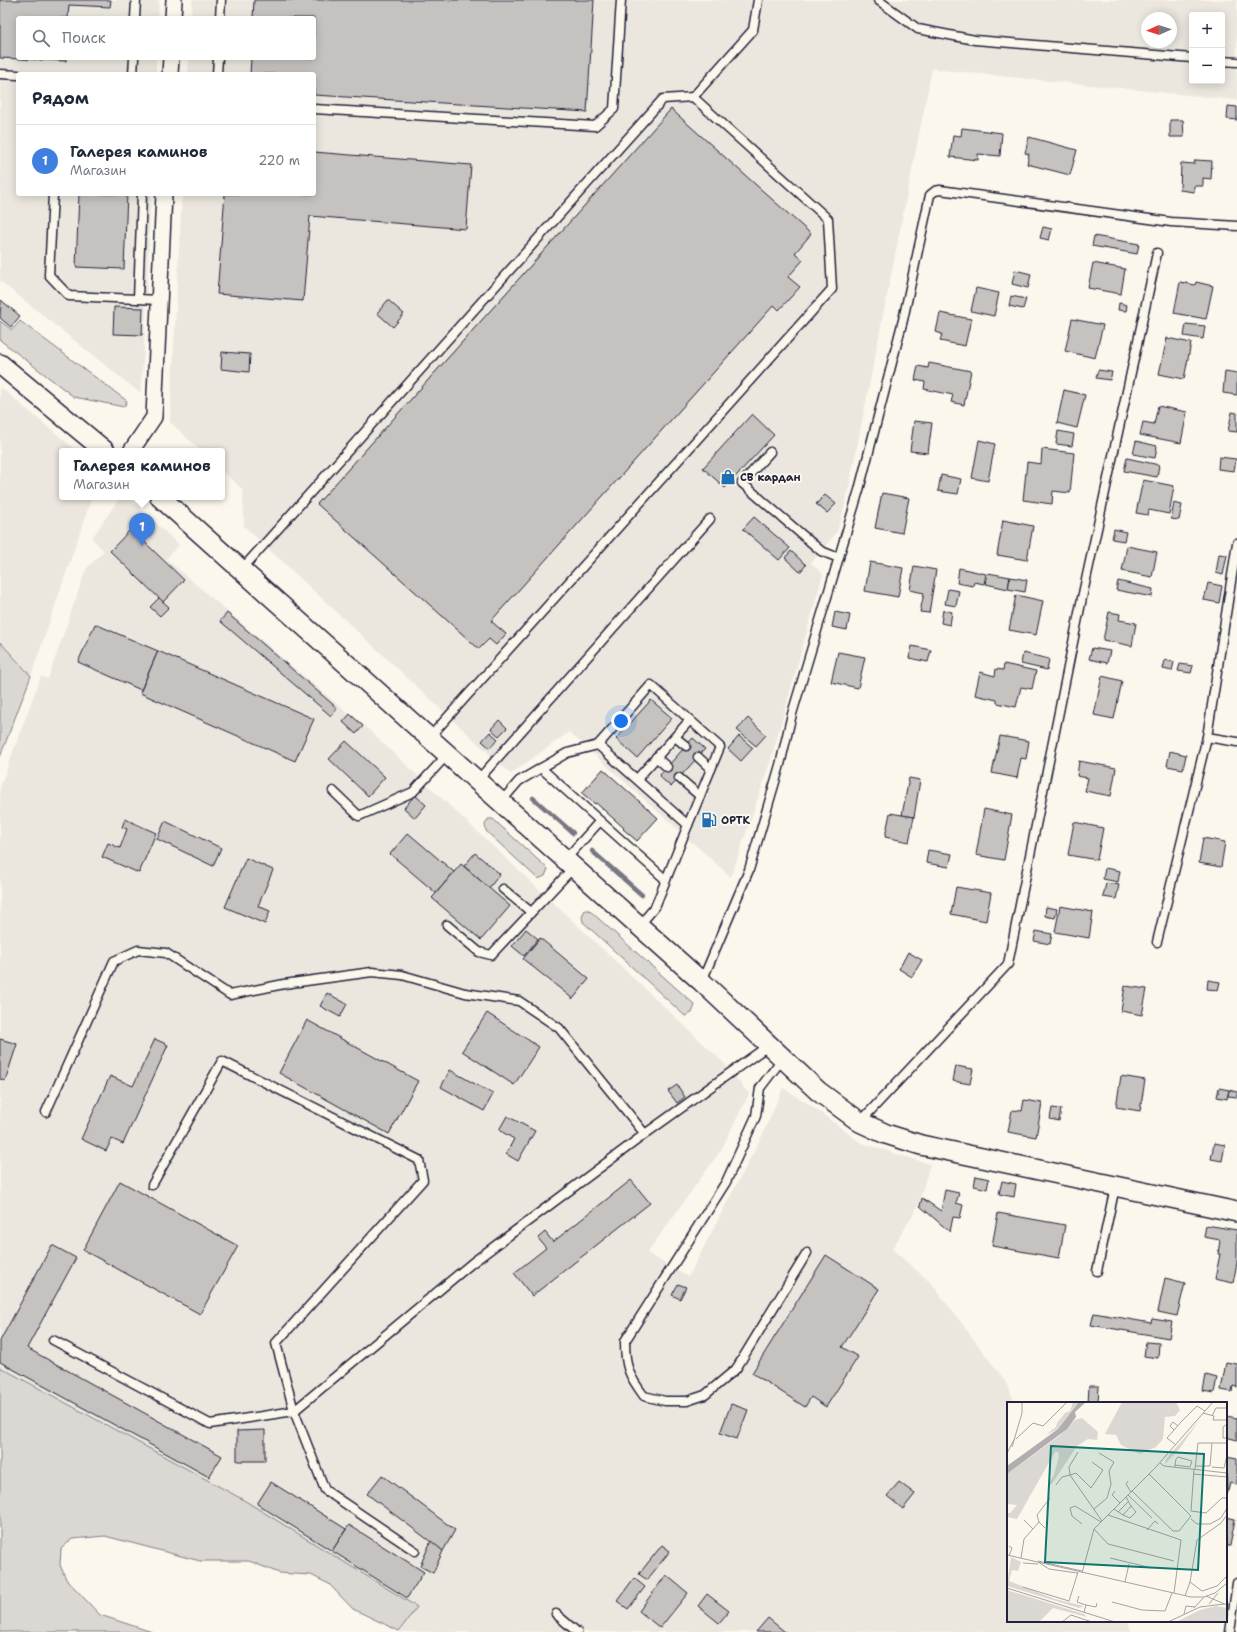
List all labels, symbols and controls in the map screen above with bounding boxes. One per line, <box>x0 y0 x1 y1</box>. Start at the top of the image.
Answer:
north arrow <box>1141 12 1177 48</box>
map controls <box>1189 12 1225 84</box>
button: + <box>1189 12 1225 48</box>
search box <box>16 16 316 60</box>
icon: search <box>30 27 52 49</box>
text: Поиск <box>62 28 106 48</box>
button: − <box>1189 48 1225 84</box>
text: Рядом <box>32 87 89 109</box>
text: Галерея каминов <box>70 142 207 162</box>
text: 1 <box>42 152 48 169</box>
text: 220 m <box>258 152 300 169</box>
text: Магазин <box>70 162 126 179</box>
popup <box>59 448 225 500</box>
text: Галерея каминов <box>73 456 211 476</box>
shop icon: СВ кардан <box>719 468 737 486</box>
place label: СВ кардан <box>740 470 801 485</box>
text: Магазин <box>73 476 130 493</box>
pin: 1 <box>129 513 155 546</box>
your location <box>611 711 631 731</box>
fuel station icon: ОРТК <box>700 811 718 829</box>
place label: ОРТК <box>721 813 750 828</box>
inset map <box>1007 1402 1227 1622</box>

